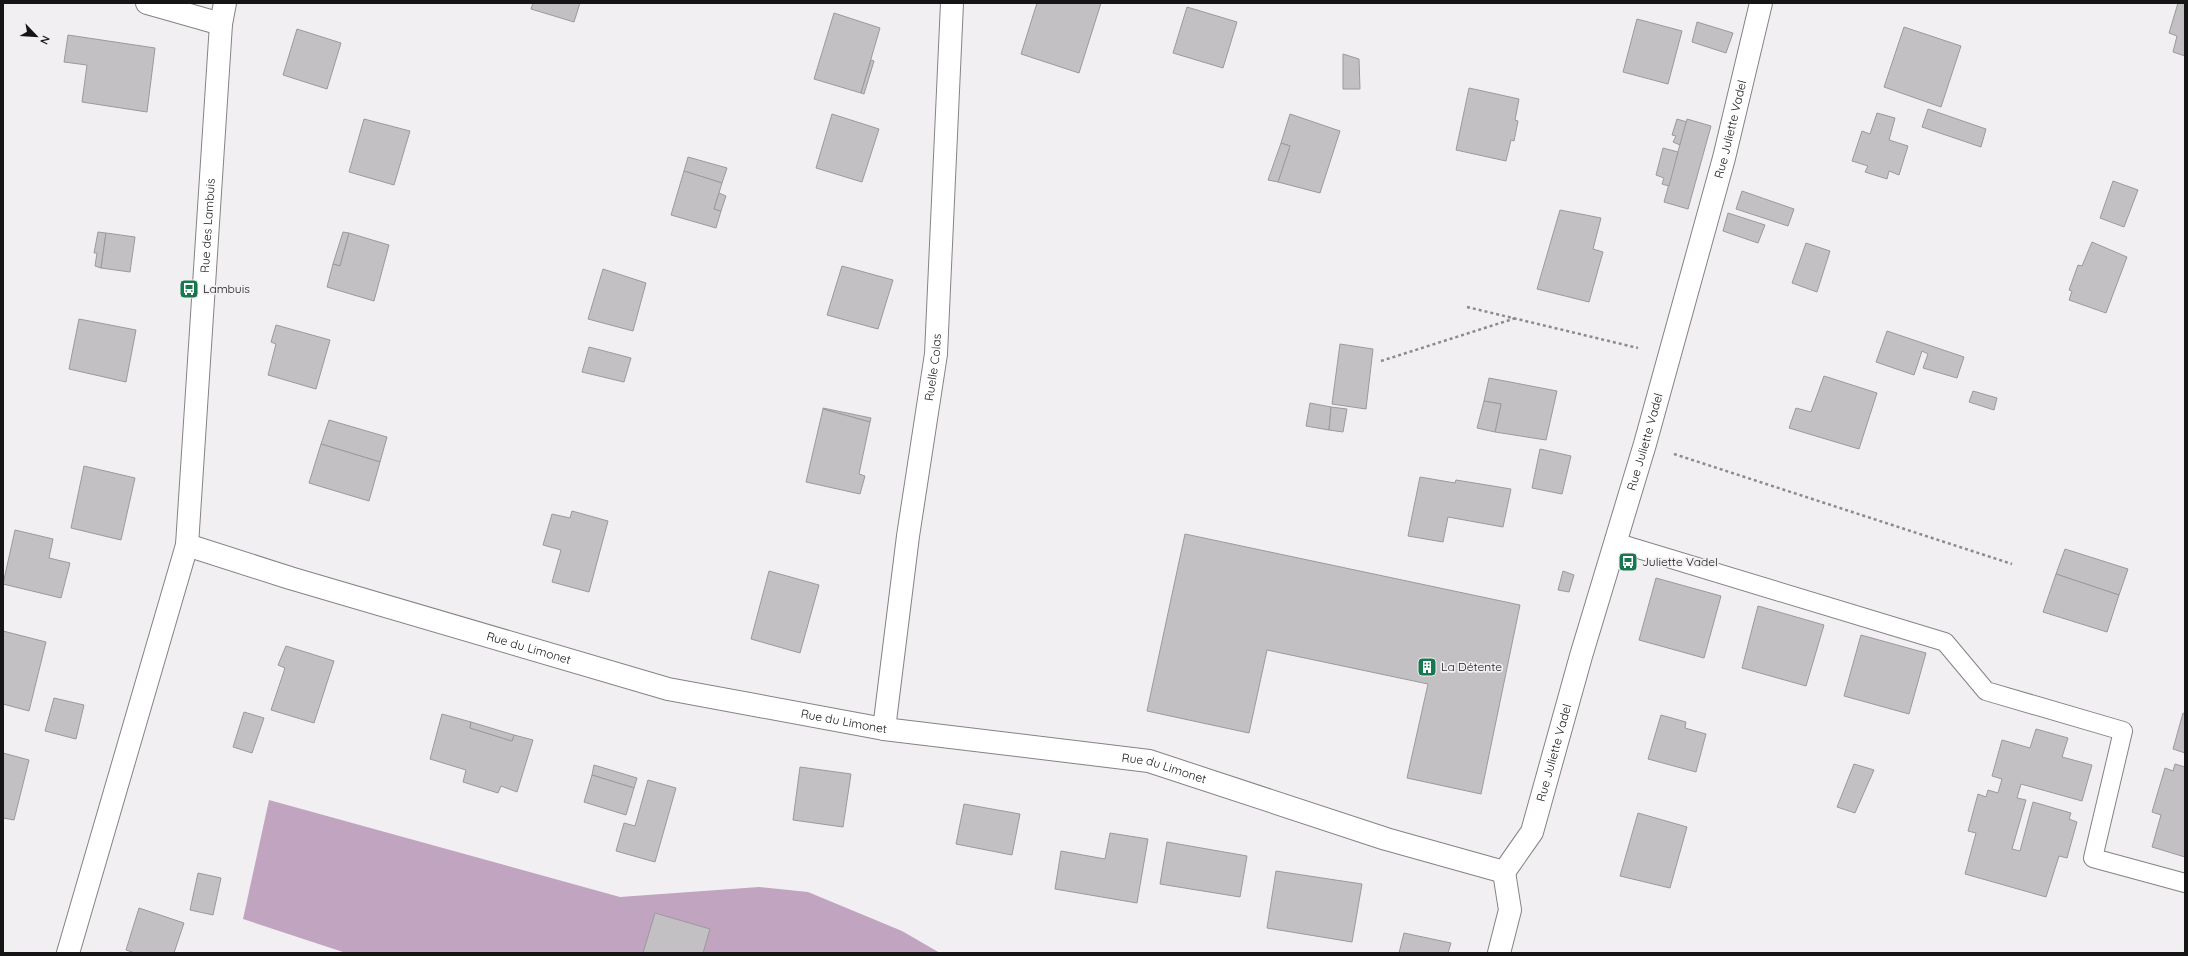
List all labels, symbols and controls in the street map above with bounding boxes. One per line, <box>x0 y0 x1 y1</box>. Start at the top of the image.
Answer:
north arrow <box>16 16 56 56</box>
text: N <box>37 34 53 47</box>
street label: Rue Juliette Vadel <box>1711 79 1749 180</box>
street label: Rue des Lambuis <box>197 178 218 273</box>
bus stop icon: Lambuis <box>178 278 200 300</box>
place label: Lambuis <box>203 281 250 296</box>
street label: Ruelle Colas <box>921 333 944 402</box>
street label: Rue Juliette Vadel <box>1623 391 1666 492</box>
bus stop icon: Juliette Vadel <box>1617 551 1639 573</box>
place label: Juliette Vadel <box>1642 554 1718 569</box>
street label: Rue du Limonet <box>485 628 573 667</box>
building icon: La Détente <box>1416 656 1438 678</box>
place label: La Détente <box>1441 659 1502 674</box>
street label: Rue Juliette Vadel <box>1533 702 1574 803</box>
street label: Rue du Limonet <box>800 706 888 736</box>
street label: Rue du Limonet <box>1121 750 1208 786</box>

